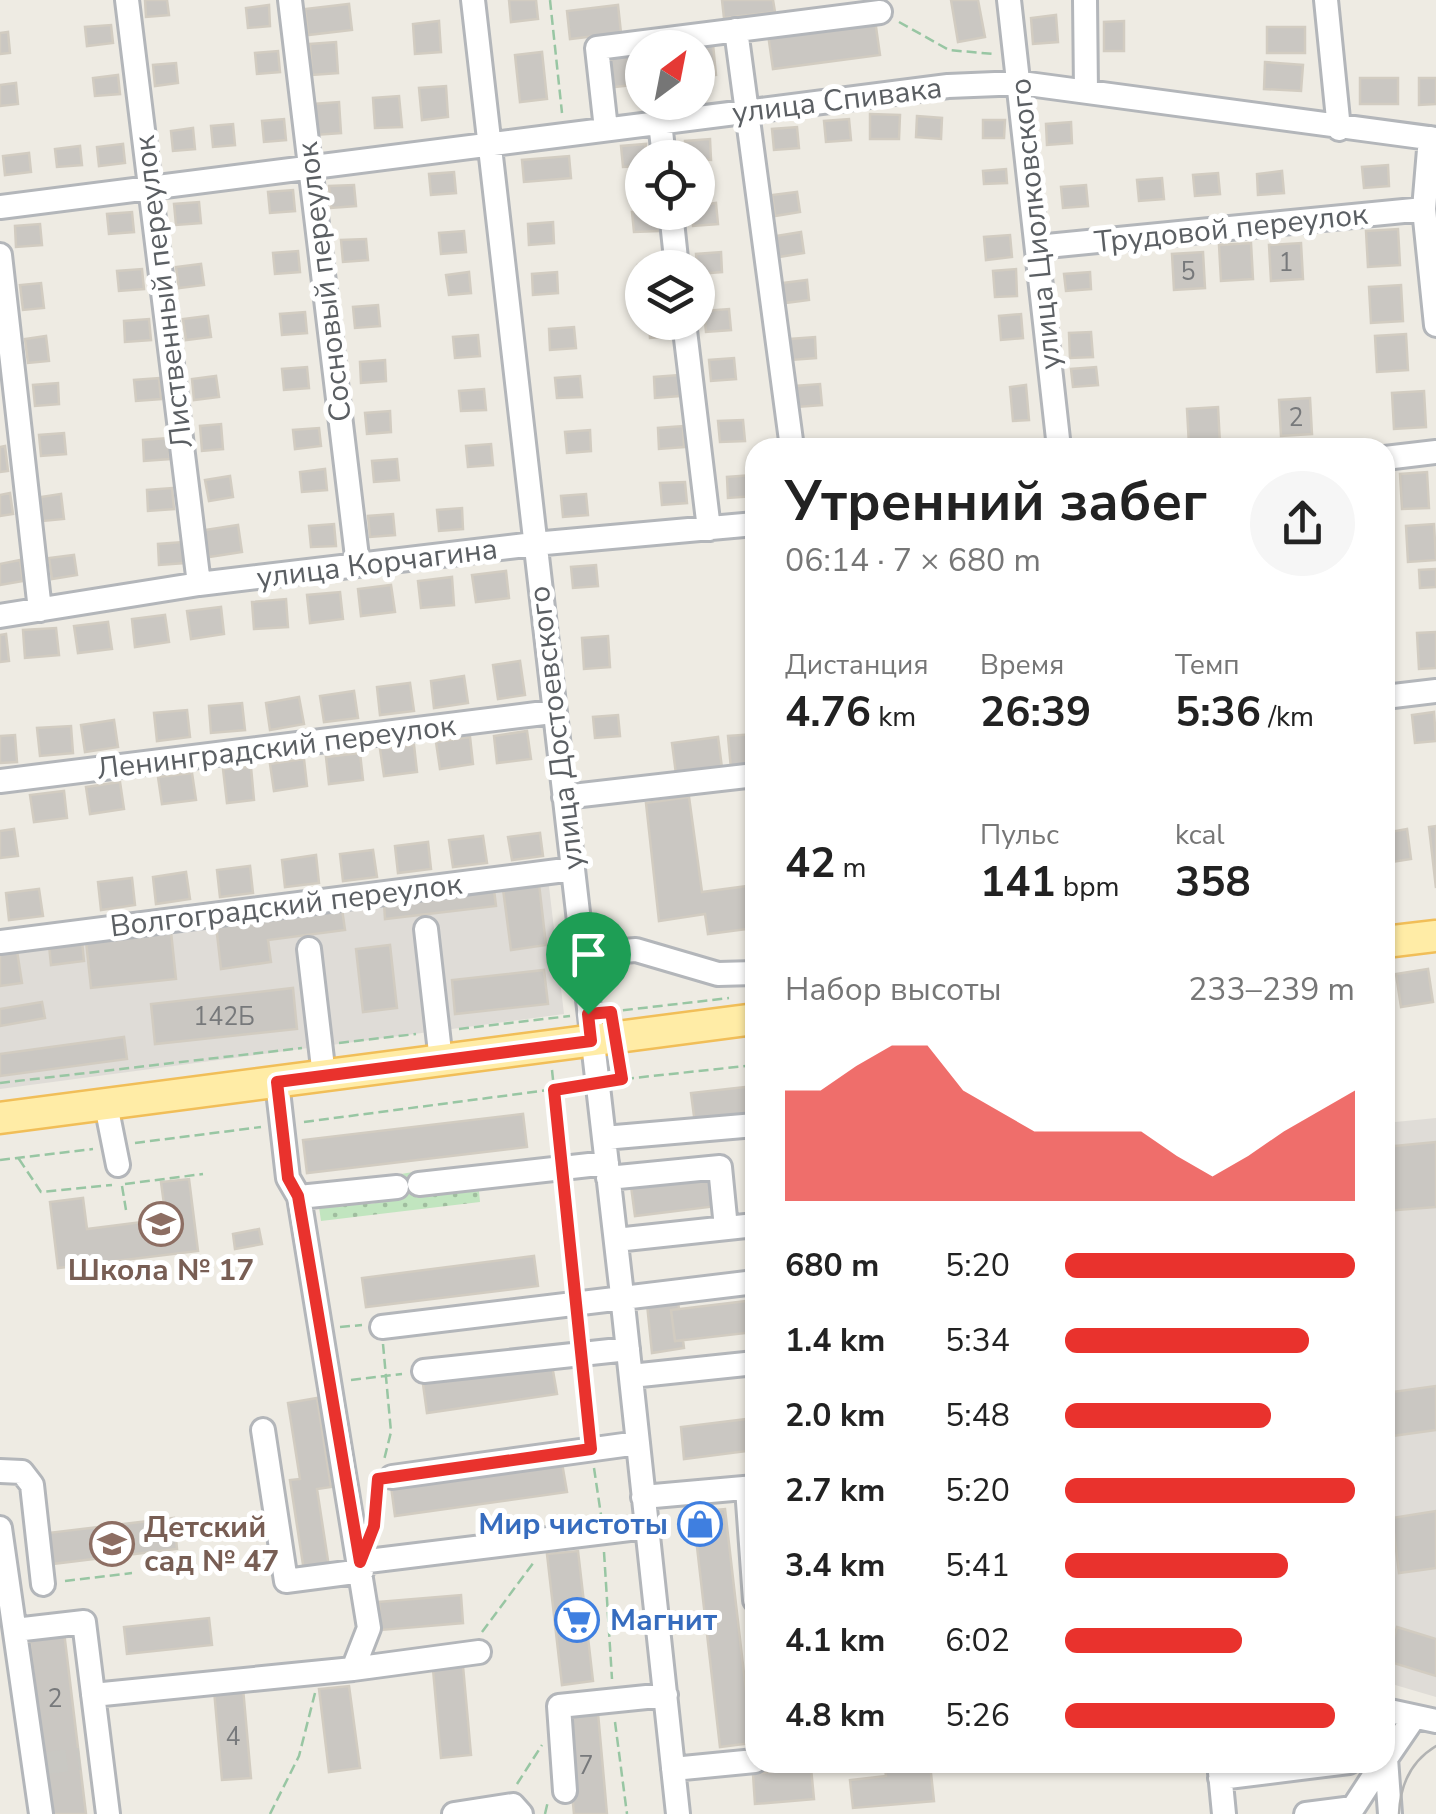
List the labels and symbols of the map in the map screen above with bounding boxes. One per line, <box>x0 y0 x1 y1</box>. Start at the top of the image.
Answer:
north arrow <box>625 30 715 120</box>
street label: улица Спивака <box>730 67 944 134</box>
street label: улица Циолковского <box>1000 76 1071 372</box>
street label: Лиственный переулок <box>124 133 203 451</box>
street label: Сосновый переулок <box>287 139 362 424</box>
street label: Трудовой переулок <box>1092 194 1370 263</box>
house number: 1 <box>1278 246 1294 280</box>
house number: 5 <box>1180 255 1196 289</box>
house number: 2 <box>1288 401 1304 435</box>
street label: улица Корчагина <box>254 528 500 599</box>
street label: улица Достоевского <box>519 584 594 872</box>
street label: Ленинградский переулок <box>94 705 458 790</box>
street label: Волгоградский переулок <box>108 864 465 947</box>
pin <box>546 912 631 1015</box>
house number: 142Б <box>193 1000 255 1034</box>
school or university icon: Школа № 17 <box>138 1201 184 1247</box>
place label: Школа № 17 <box>68 1250 254 1291</box>
shop icon: Мир чистоты <box>677 1501 723 1547</box>
place label: Мир чистоты <box>478 1504 668 1545</box>
place label: Детский сад № 47 <box>144 1507 279 1582</box>
school or university icon: Детский сад № 47 <box>89 1521 135 1567</box>
supermarket icon: Магнит <box>554 1597 600 1643</box>
place label: Магнит <box>610 1600 718 1641</box>
house number: 2 <box>47 1682 63 1716</box>
house number: 4 <box>225 1720 241 1754</box>
house number: 7 <box>578 1749 594 1783</box>

